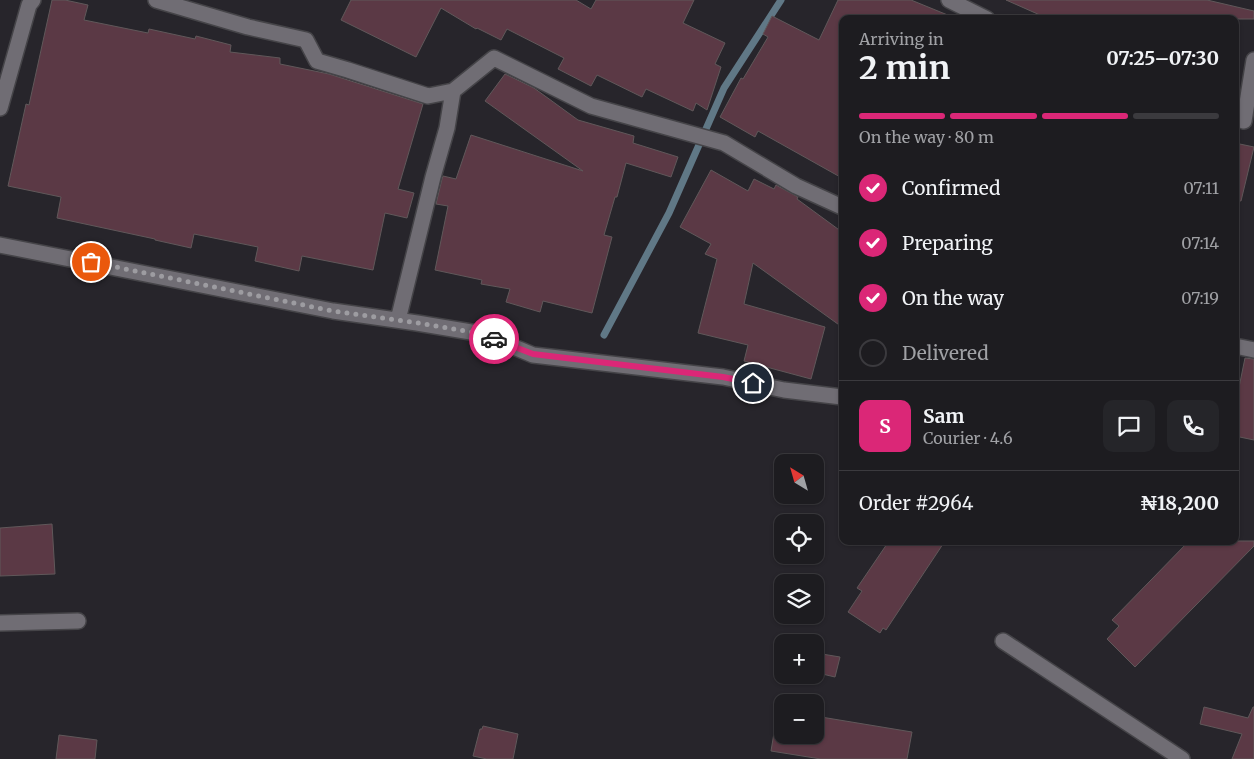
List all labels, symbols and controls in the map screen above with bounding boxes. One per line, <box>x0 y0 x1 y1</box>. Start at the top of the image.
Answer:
text: Arriving in <box>859 29 944 49</box>
text: 07:25–07:30 <box>1106 46 1219 70</box>
text: 2 min <box>859 48 950 88</box>
text: On the way · 80 m <box>859 127 994 147</box>
icon: check <box>859 174 887 202</box>
text: Confirmed <box>902 176 1000 200</box>
text: 07:11 <box>1183 178 1219 198</box>
icon: check <box>859 229 887 257</box>
text: Preparing <box>902 231 993 255</box>
text: 07:14 <box>1181 233 1219 253</box>
pin <box>70 241 112 283</box>
icon: bag <box>77 248 105 276</box>
icon: check <box>859 284 887 312</box>
text: On the way <box>902 286 1004 310</box>
text: 07:19 <box>1181 288 1219 308</box>
courier <box>469 314 519 364</box>
icon: car <box>480 325 508 353</box>
text: Delivered <box>902 341 989 365</box>
pin <box>732 362 774 404</box>
icon: home <box>739 369 767 397</box>
button: chat <box>1103 400 1155 452</box>
button: phone <box>1167 400 1219 452</box>
text: Sam <box>923 404 964 428</box>
text: S <box>879 414 891 438</box>
text: Courier · 4.6 <box>923 428 1013 448</box>
north arrow <box>774 454 824 504</box>
map controls <box>774 454 824 744</box>
text: Order #2964 <box>859 491 973 515</box>
text: ₦18,200 <box>1140 491 1219 515</box>
button: locate <box>774 514 824 564</box>
button: layers <box>774 574 824 624</box>
button: + <box>774 634 824 684</box>
button: − <box>774 694 824 744</box>

